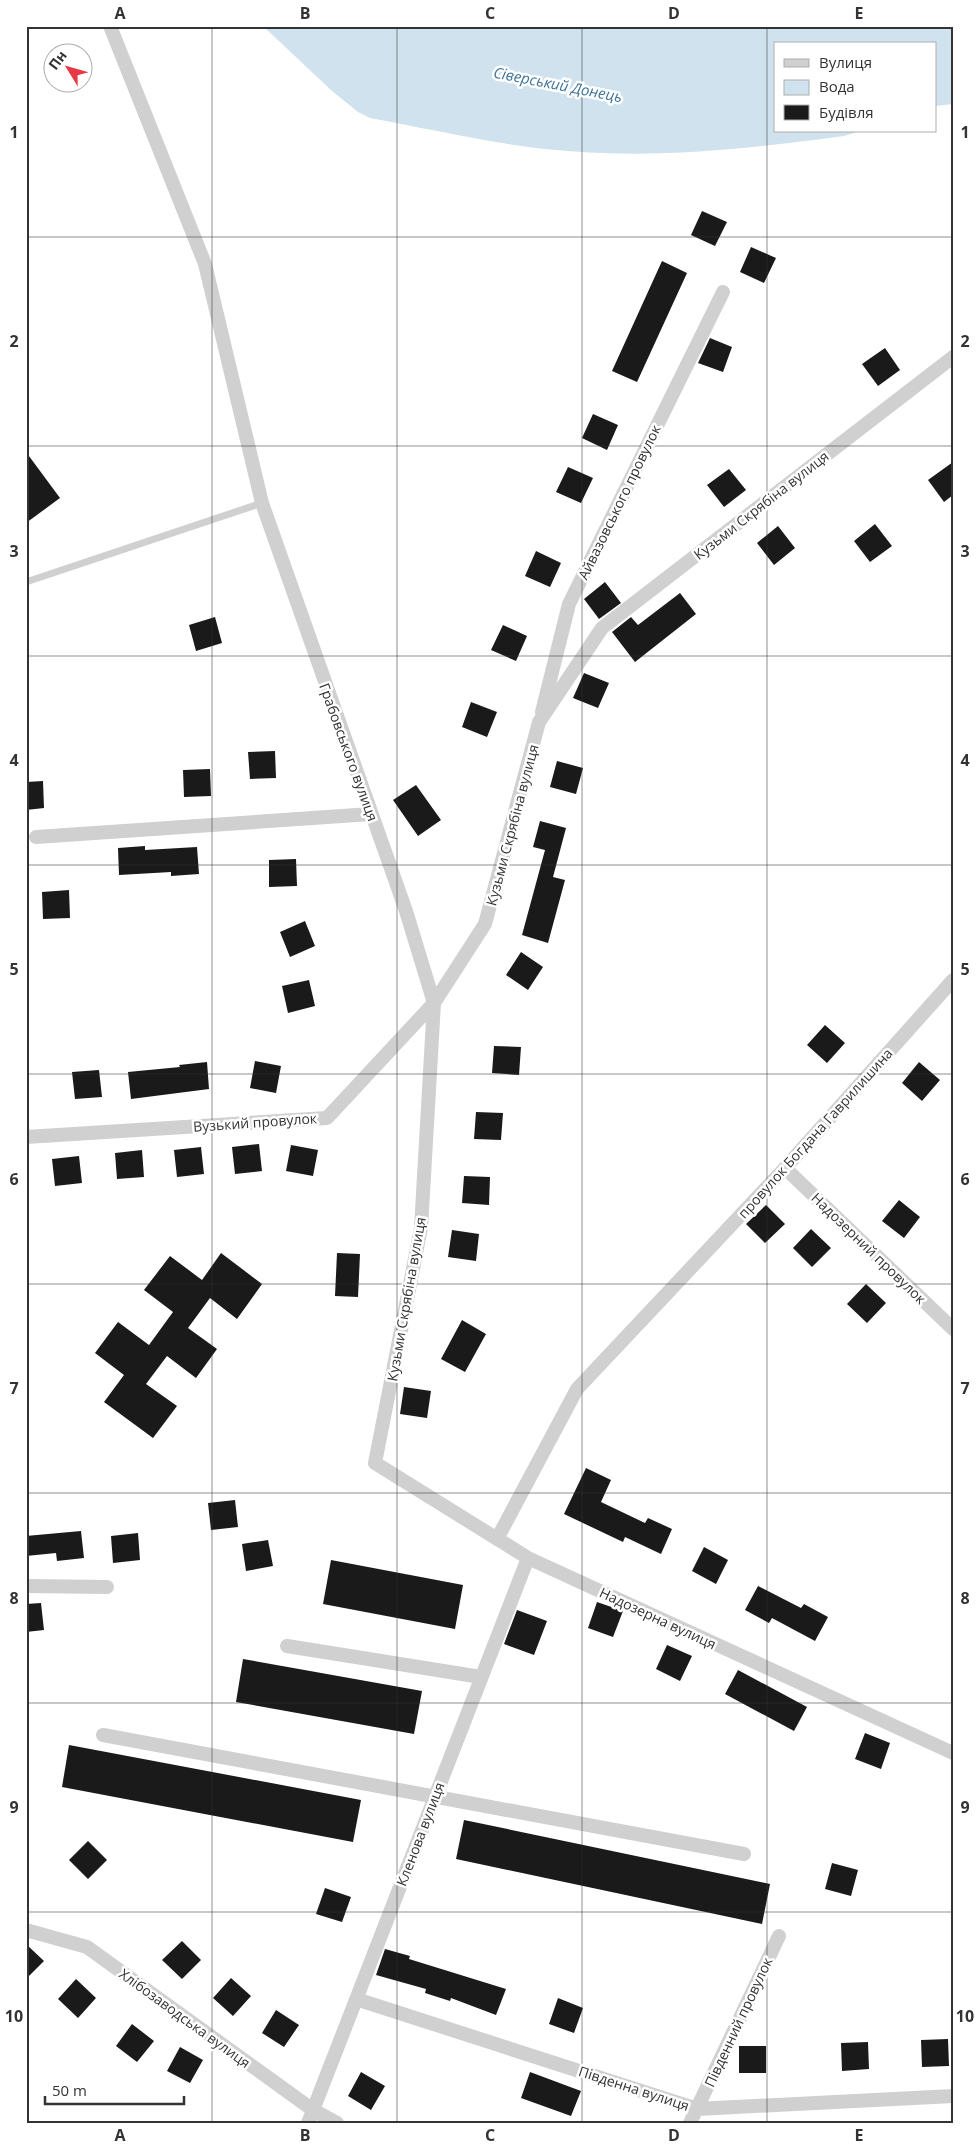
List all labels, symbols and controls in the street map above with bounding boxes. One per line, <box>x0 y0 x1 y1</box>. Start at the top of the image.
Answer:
text: A <box>114 2 126 24</box>
text: B <box>300 2 310 24</box>
text: C <box>485 2 495 24</box>
text: D <box>668 2 680 24</box>
text: E <box>855 2 864 24</box>
north arrow <box>42 42 92 92</box>
legend <box>774 42 936 132</box>
text: Пн <box>44 46 71 73</box>
text: Вулиця <box>819 52 872 72</box>
water label: Сіверський Донець <box>492 62 624 106</box>
text: Вода <box>819 76 855 96</box>
text: Будівля <box>819 102 874 122</box>
text: 1 <box>9 121 19 143</box>
text: 1 <box>960 121 970 143</box>
text: 2 <box>9 330 19 352</box>
text: 2 <box>960 330 970 352</box>
street label: Айвазовського провулок <box>573 421 665 583</box>
street label: Кузьми Скрябіна вулиця <box>690 446 832 564</box>
text: 3 <box>9 540 19 562</box>
text: 3 <box>960 540 970 562</box>
street label: Грабовського вулиця <box>315 680 383 824</box>
street label: Кузьми Скрябіна вулиця <box>481 742 543 908</box>
text: 4 <box>9 749 19 771</box>
text: 4 <box>960 749 970 771</box>
text: 5 <box>9 958 19 980</box>
text: 5 <box>960 958 970 980</box>
street label: провулок Богдана Гаврилишина <box>733 1044 897 1222</box>
street label: Вузький провулок <box>192 1108 318 1136</box>
text: 6 <box>9 1168 19 1190</box>
text: 6 <box>960 1168 970 1190</box>
street label: Надозерний провулок <box>808 1188 931 1308</box>
street label: Кузьми Скрябіна вулиця <box>382 1215 430 1383</box>
text: 7 <box>9 1377 19 1399</box>
text: 7 <box>960 1377 970 1399</box>
street label: Надозерна вулиця <box>597 1583 719 1653</box>
text: 8 <box>9 1587 19 1609</box>
text: 8 <box>960 1587 970 1609</box>
street label: Кленова вулиця <box>391 1779 449 1889</box>
text: 9 <box>9 1796 19 1818</box>
text: 9 <box>960 1796 970 1818</box>
street label: Південний провулок <box>700 1953 777 2090</box>
street label: Хлібозаводська вулиця <box>116 1964 254 2072</box>
text: 10 <box>5 2005 23 2027</box>
text: 10 <box>956 2005 974 2027</box>
street label: Південна вулиця <box>576 2061 692 2115</box>
scale bar <box>45 2074 184 2106</box>
text: 50 m <box>52 2080 87 2100</box>
text: A <box>114 2124 126 2146</box>
text: B <box>300 2124 310 2146</box>
text: C <box>485 2124 495 2146</box>
text: D <box>668 2124 680 2146</box>
text: E <box>855 2124 864 2146</box>

